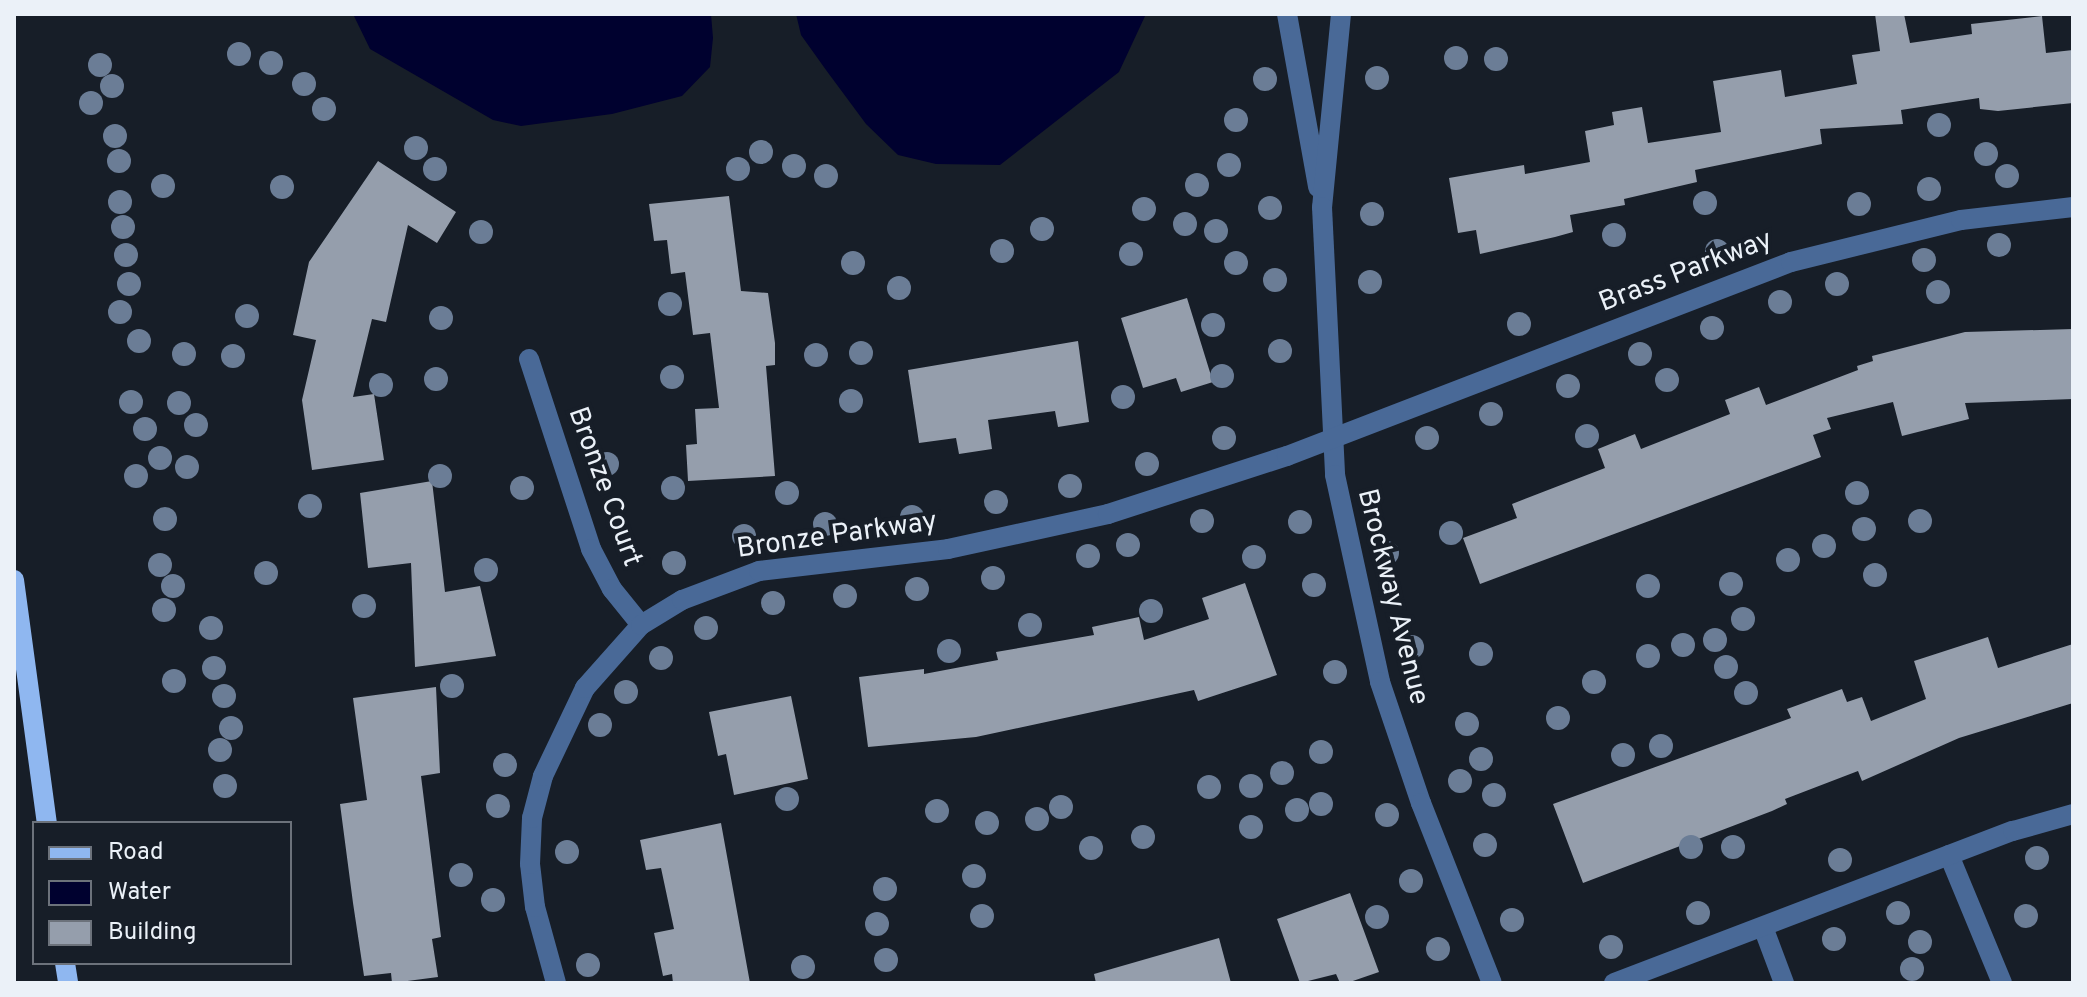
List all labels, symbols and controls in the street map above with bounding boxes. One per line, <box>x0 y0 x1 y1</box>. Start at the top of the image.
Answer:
street label: Brass Parkway <box>1595 224 1777 320</box>
street label: Bronze Court <box>560 403 648 571</box>
street label: Brockway Avenue <box>1349 485 1435 709</box>
street label: Bronze Parkway <box>735 505 939 567</box>
legend <box>32 821 292 965</box>
text: Road <box>108 838 164 868</box>
text: Water <box>108 878 171 908</box>
text: Building <box>108 918 197 948</box>

